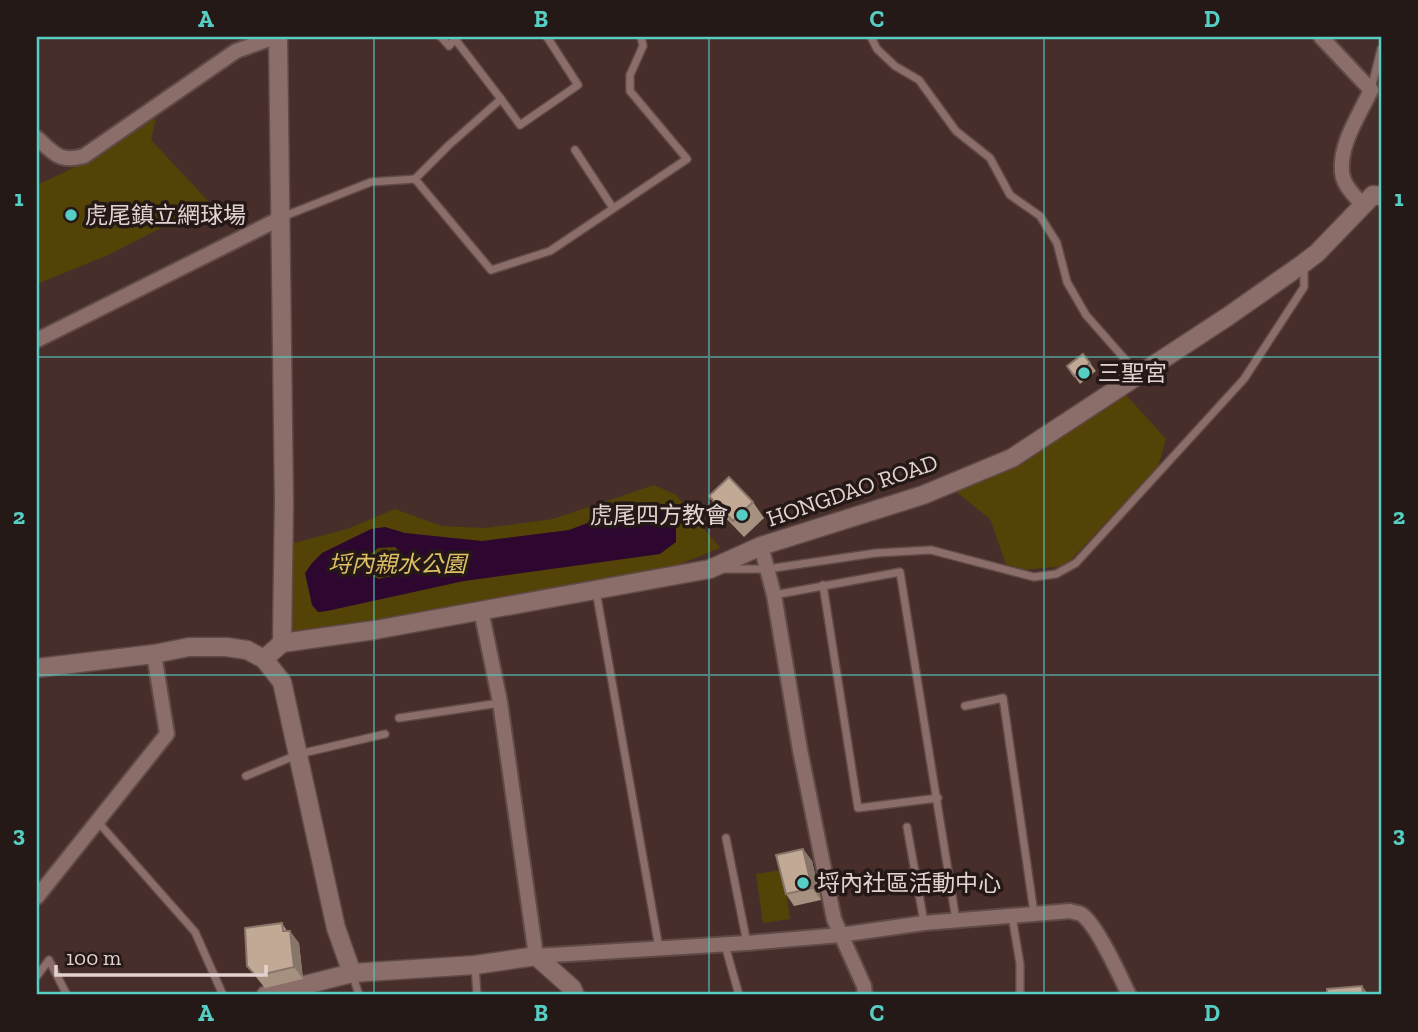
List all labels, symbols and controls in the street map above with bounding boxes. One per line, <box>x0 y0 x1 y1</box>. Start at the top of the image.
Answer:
text: A <box>198 5 214 33</box>
text: B <box>534 5 548 33</box>
text: C <box>870 5 884 33</box>
text: D <box>1204 5 1220 33</box>
text: 1 <box>14 184 24 212</box>
text: 1 <box>1394 184 1404 212</box>
place label: 虎尾鎮立網球場 <box>85 201 246 229</box>
marker: 虎尾鎮立網球場 <box>63 207 79 223</box>
place label: 三聖宮 <box>1098 359 1167 387</box>
marker: 三聖宮 <box>1076 365 1092 381</box>
street label: HONGDAO ROAD <box>763 448 941 532</box>
place label: 虎尾四方教會 <box>590 501 728 529</box>
text: 2 <box>13 502 25 530</box>
text: 2 <box>1393 502 1405 530</box>
marker: 虎尾四方教會 <box>734 507 750 523</box>
park label: 埒內親水公園 <box>328 550 469 578</box>
text: 3 <box>13 820 25 848</box>
text: 3 <box>1393 820 1405 848</box>
place label: 埒內社區活動中心 <box>817 869 1001 897</box>
marker: 埒內社區活動中心 <box>795 875 811 891</box>
scale bar <box>56 934 266 978</box>
text: 100 m <box>66 945 121 970</box>
text: A <box>198 999 214 1027</box>
text: B <box>534 999 548 1027</box>
text: C <box>870 999 884 1027</box>
text: D <box>1204 999 1220 1027</box>

